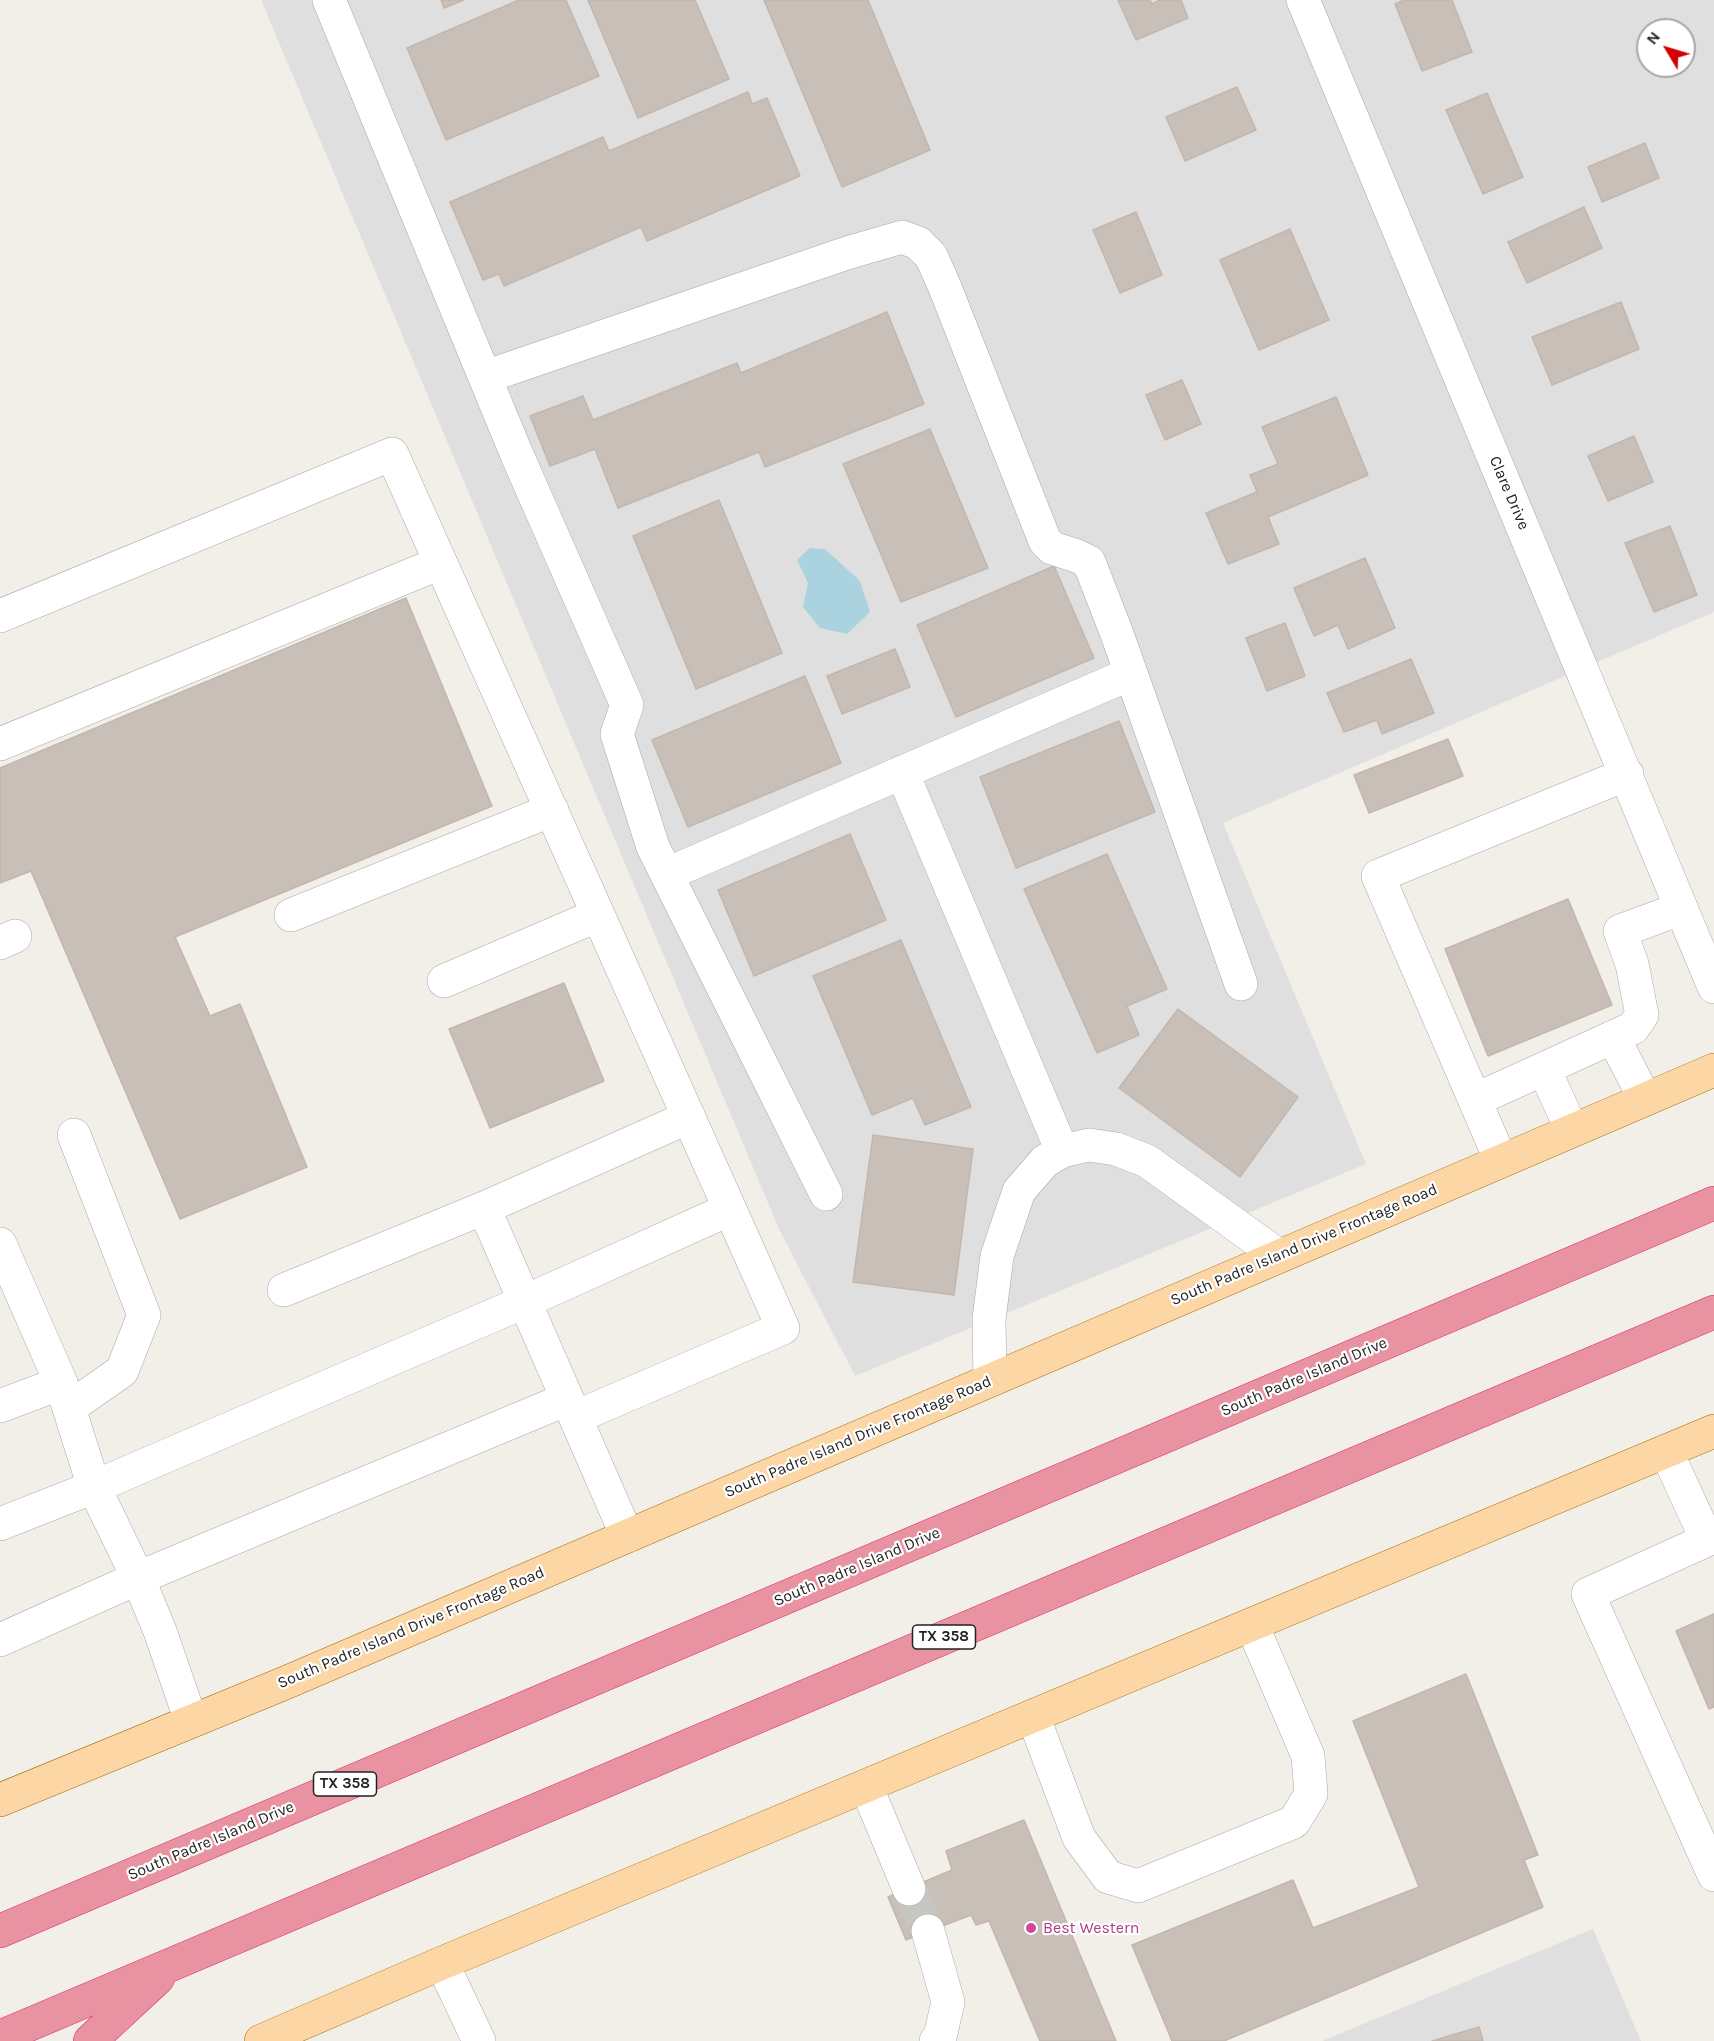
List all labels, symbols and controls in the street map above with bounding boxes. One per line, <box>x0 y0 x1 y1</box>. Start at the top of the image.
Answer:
north arrow <box>1636 18 1696 78</box>
text: N <box>1642 27 1664 48</box>
street label: Clare Drive <box>1485 453 1533 533</box>
street label: South Padre Island Drive Frontage Road <box>1168 1180 1440 1310</box>
street label: South Padre Island Drive <box>1218 1333 1390 1421</box>
street label: South Padre Island Drive Frontage Road <box>722 1372 994 1502</box>
street label: South Padre Island Drive <box>771 1523 943 1611</box>
street label: South Padre Island Drive Frontage Road <box>275 1563 547 1693</box>
road number: TX 358 <box>912 1625 976 1649</box>
road number: TX 358 <box>314 1772 376 1796</box>
street label: South Padre Island Drive <box>125 1797 297 1885</box>
place label: Best Western <box>1043 1918 1139 1938</box>
marker: Best Western <box>1024 1921 1038 1935</box>

